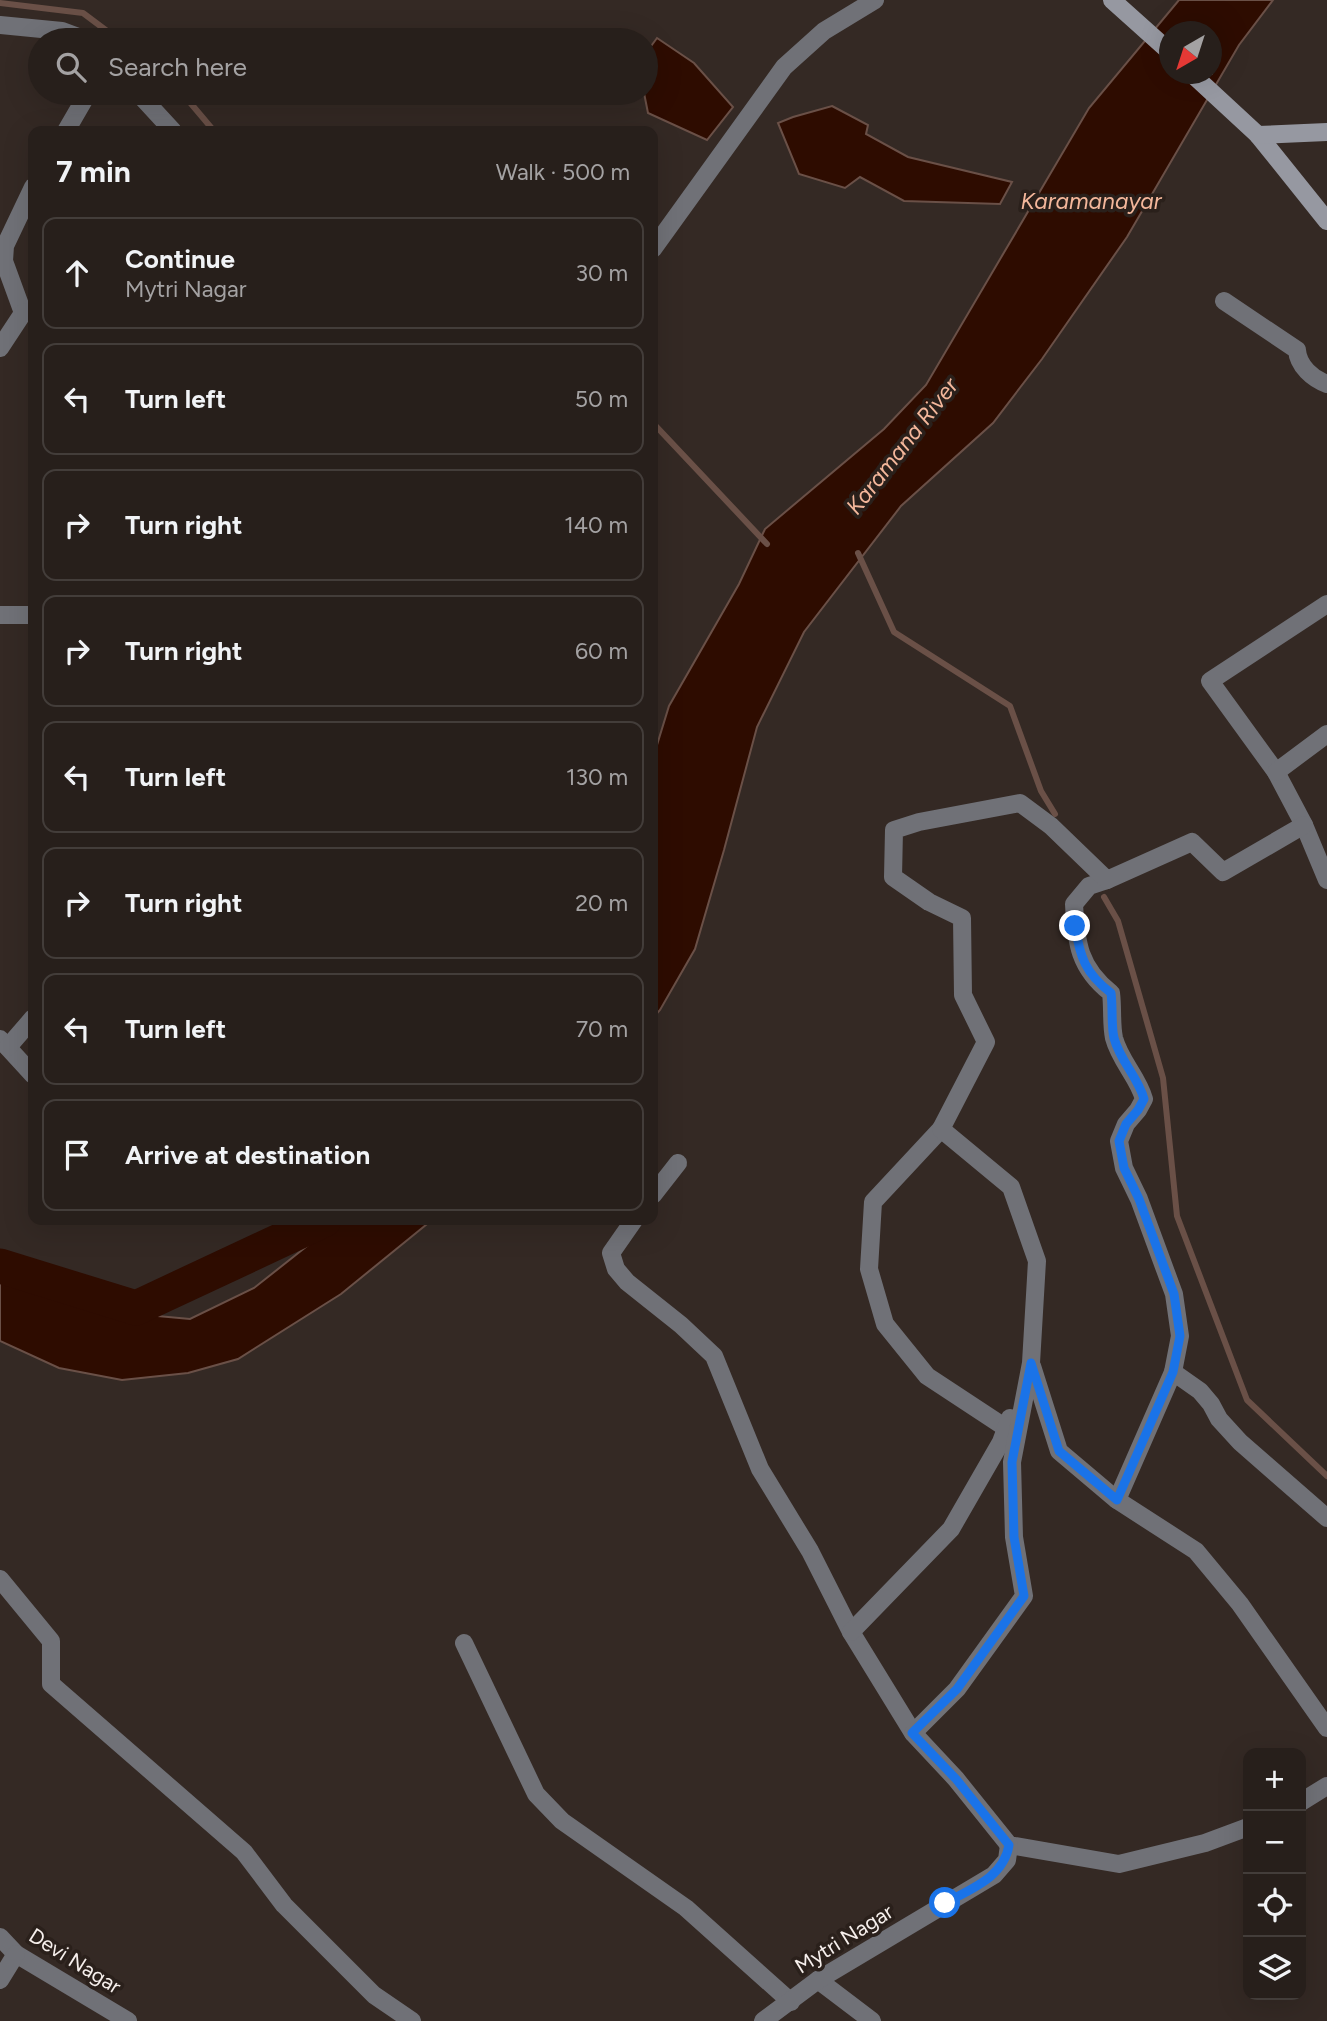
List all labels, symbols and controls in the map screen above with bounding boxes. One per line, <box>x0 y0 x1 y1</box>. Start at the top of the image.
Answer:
north arrow <box>1159 21 1222 84</box>
search box <box>28 28 658 105</box>
icon: search <box>52 48 90 86</box>
text: Search here <box>108 51 247 83</box>
text: 7 min <box>56 153 131 190</box>
text: Walk · 500 m <box>496 158 630 186</box>
water label: Karamanayar <box>1020 187 1163 215</box>
text: Continue <box>125 243 235 275</box>
icon: ahead <box>58 254 96 292</box>
text: 30 m <box>575 259 628 287</box>
text: Mytri Nagar <box>125 275 247 303</box>
water label: Karamana River <box>840 371 965 520</box>
icon: left <box>58 380 96 418</box>
text: Turn left <box>125 383 226 415</box>
text: 50 m <box>575 385 628 413</box>
icon: right <box>58 506 96 544</box>
text: Turn right <box>125 509 242 541</box>
text: 140 m <box>564 511 628 539</box>
icon: right <box>58 632 96 670</box>
text: Turn right <box>125 635 242 667</box>
text: 60 m <box>575 637 628 665</box>
icon: left <box>58 758 96 796</box>
text: Turn left <box>125 761 226 793</box>
text: 130 m <box>566 763 628 791</box>
icon: right <box>58 884 96 922</box>
text: Turn right <box>125 887 242 919</box>
text: 20 m <box>575 889 628 917</box>
route end <box>1059 910 1090 941</box>
icon: left <box>58 1010 96 1048</box>
text: Turn left <box>125 1013 226 1045</box>
text: 70 m <box>576 1015 628 1043</box>
icon: arrive <box>58 1136 96 1174</box>
text: Arrive at destination <box>125 1139 370 1171</box>
map controls <box>1243 1748 1306 2000</box>
button: + <box>1243 1748 1306 1811</box>
button: − <box>1243 1811 1306 1874</box>
button: locate <box>1243 1874 1306 1937</box>
route start <box>929 1887 960 1918</box>
street label: Mytri Nagar <box>790 1899 897 1979</box>
street label: Devi Nagar <box>25 1922 126 1999</box>
button: layers <box>1243 1937 1306 2000</box>

